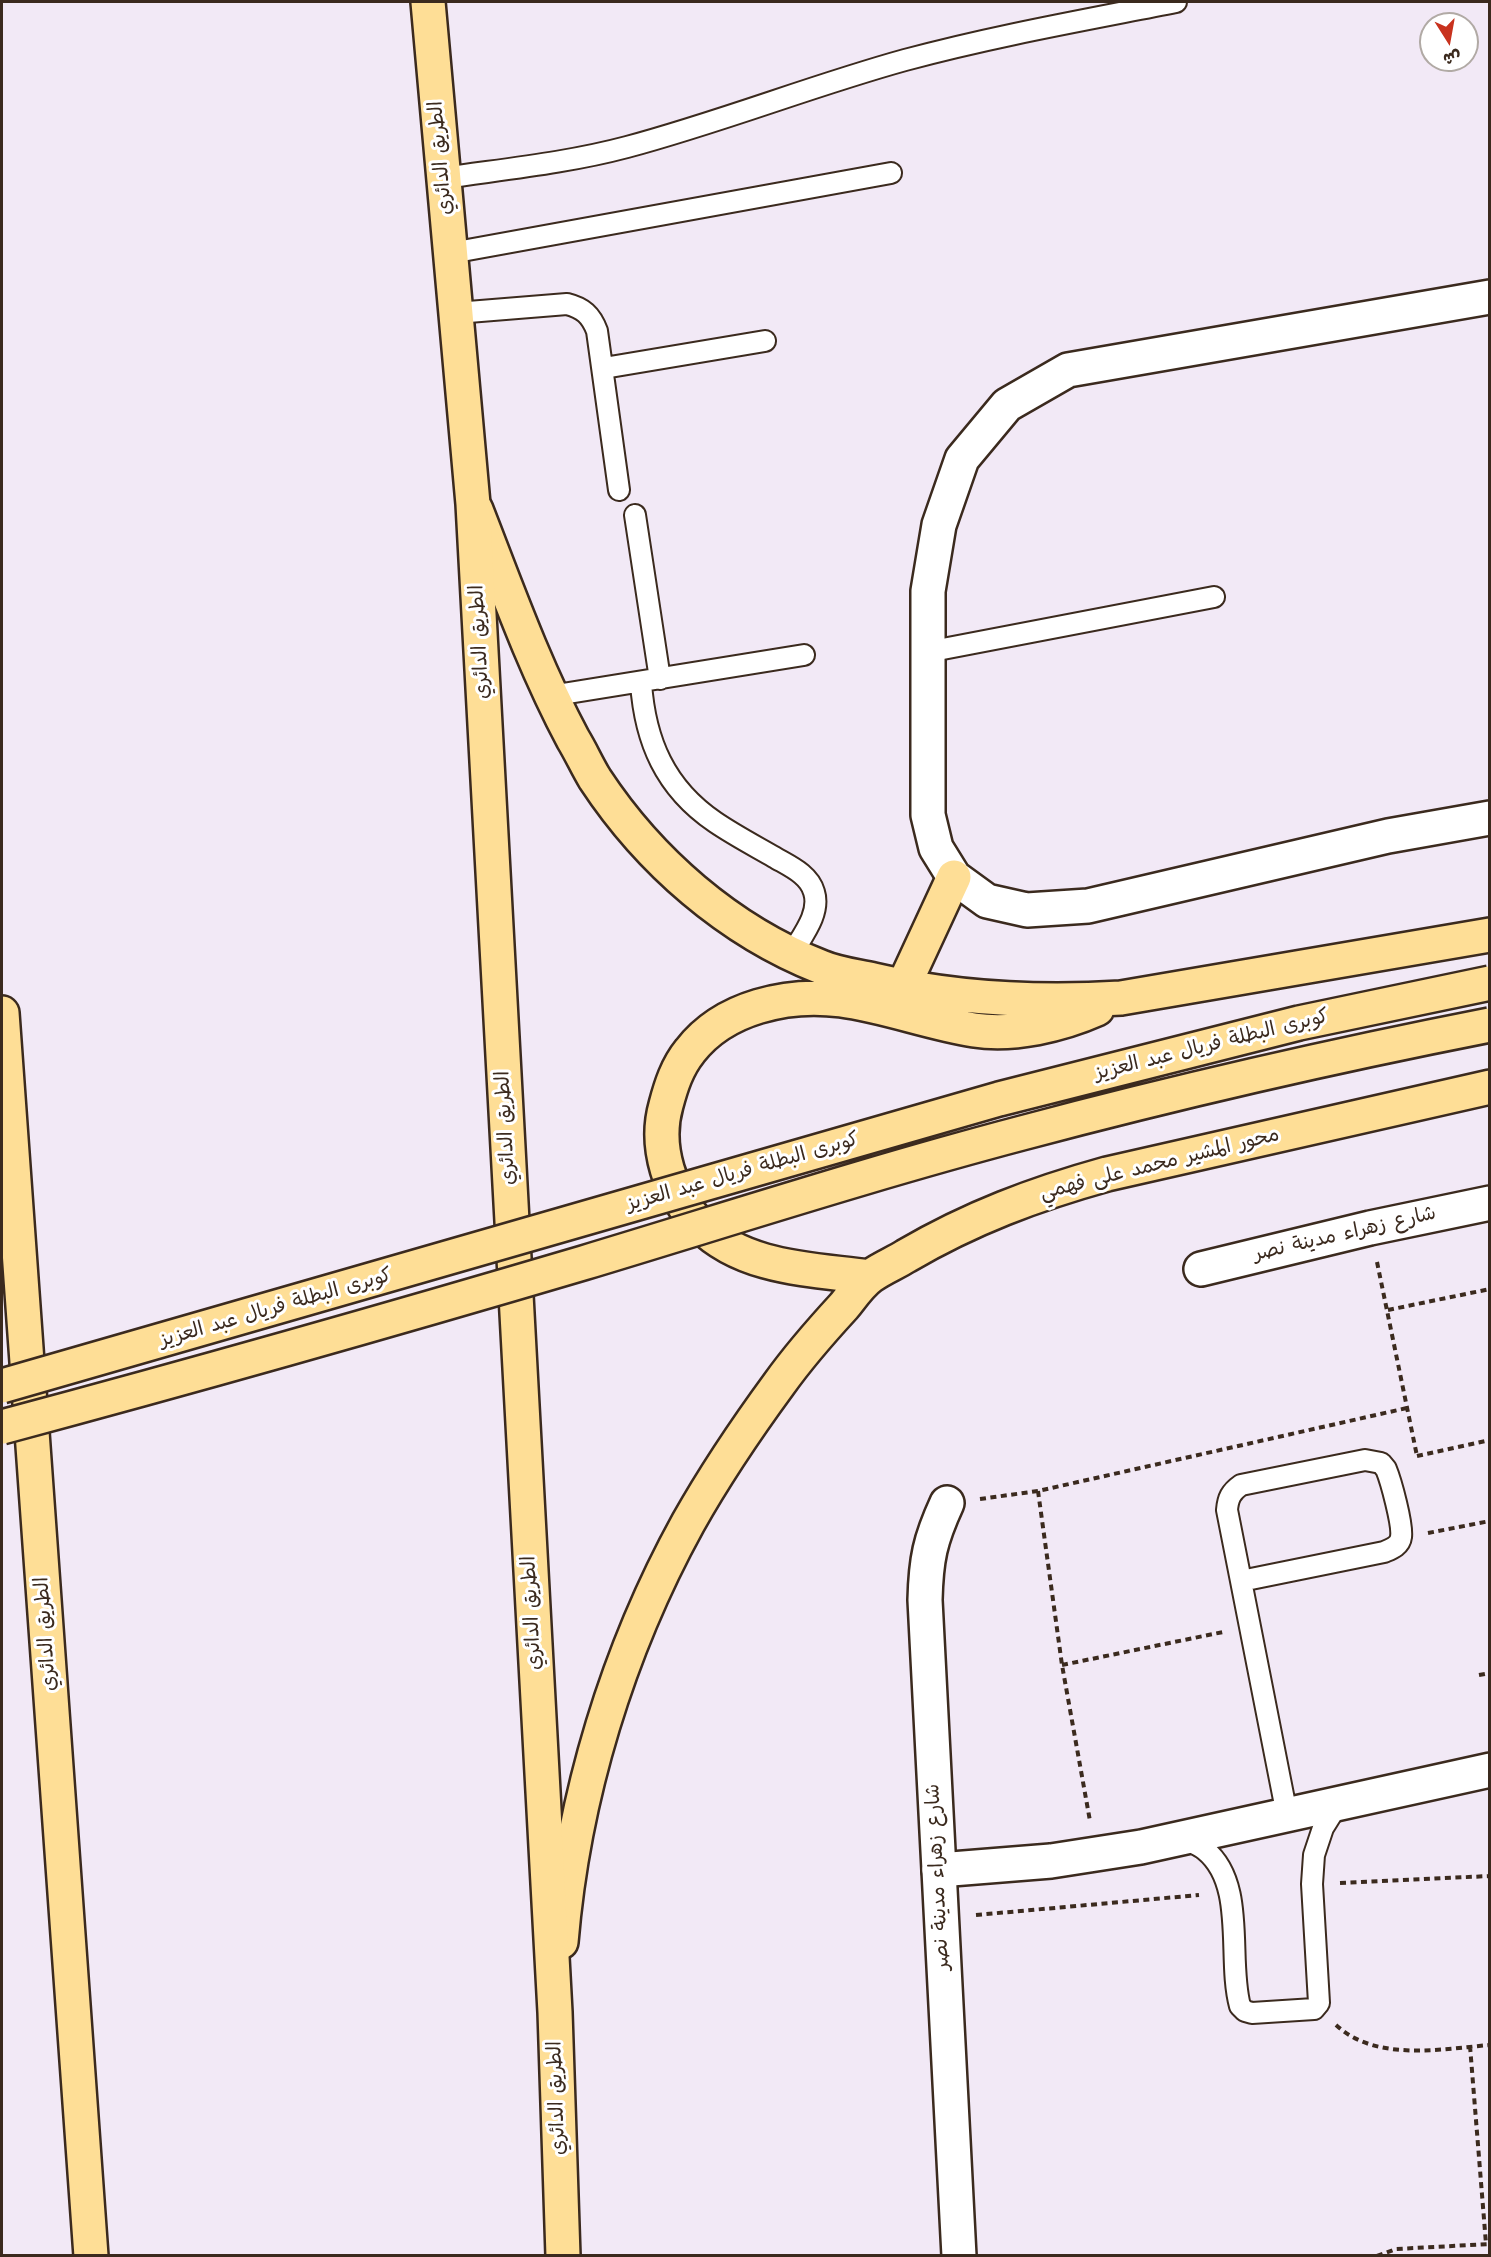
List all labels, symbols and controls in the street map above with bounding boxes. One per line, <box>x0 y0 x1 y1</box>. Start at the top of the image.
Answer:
north arrow <box>1419 12 1479 72</box>
text: ش <box>1441 45 1463 70</box>
street label: الطريق الدائري <box>425 100 459 216</box>
street label: الطريق الدائري <box>466 584 496 700</box>
street label: كوبرى البطلة فريال عبد العزيز <box>1092 1005 1332 1087</box>
street label: الطريق الدائري <box>492 1070 522 1186</box>
street label: محور المشير محمد على فهمي <box>1038 1124 1282 1206</box>
street label: كوبرى البطلة فريال عبد العزيز <box>624 1128 862 1218</box>
street label: شارع زهراء مدينة نصر <box>1251 1202 1439 1268</box>
street label: كوبرى البطلة فريال عبد العزيز <box>157 1264 395 1354</box>
street label: الطريق الدائري <box>518 1555 548 1671</box>
street label: الطريق الدائري <box>31 1576 63 1692</box>
street label: شارع زهراء مدينة نصر <box>922 1783 956 1971</box>
street label: الطريق الدائري <box>544 2040 572 2156</box>

